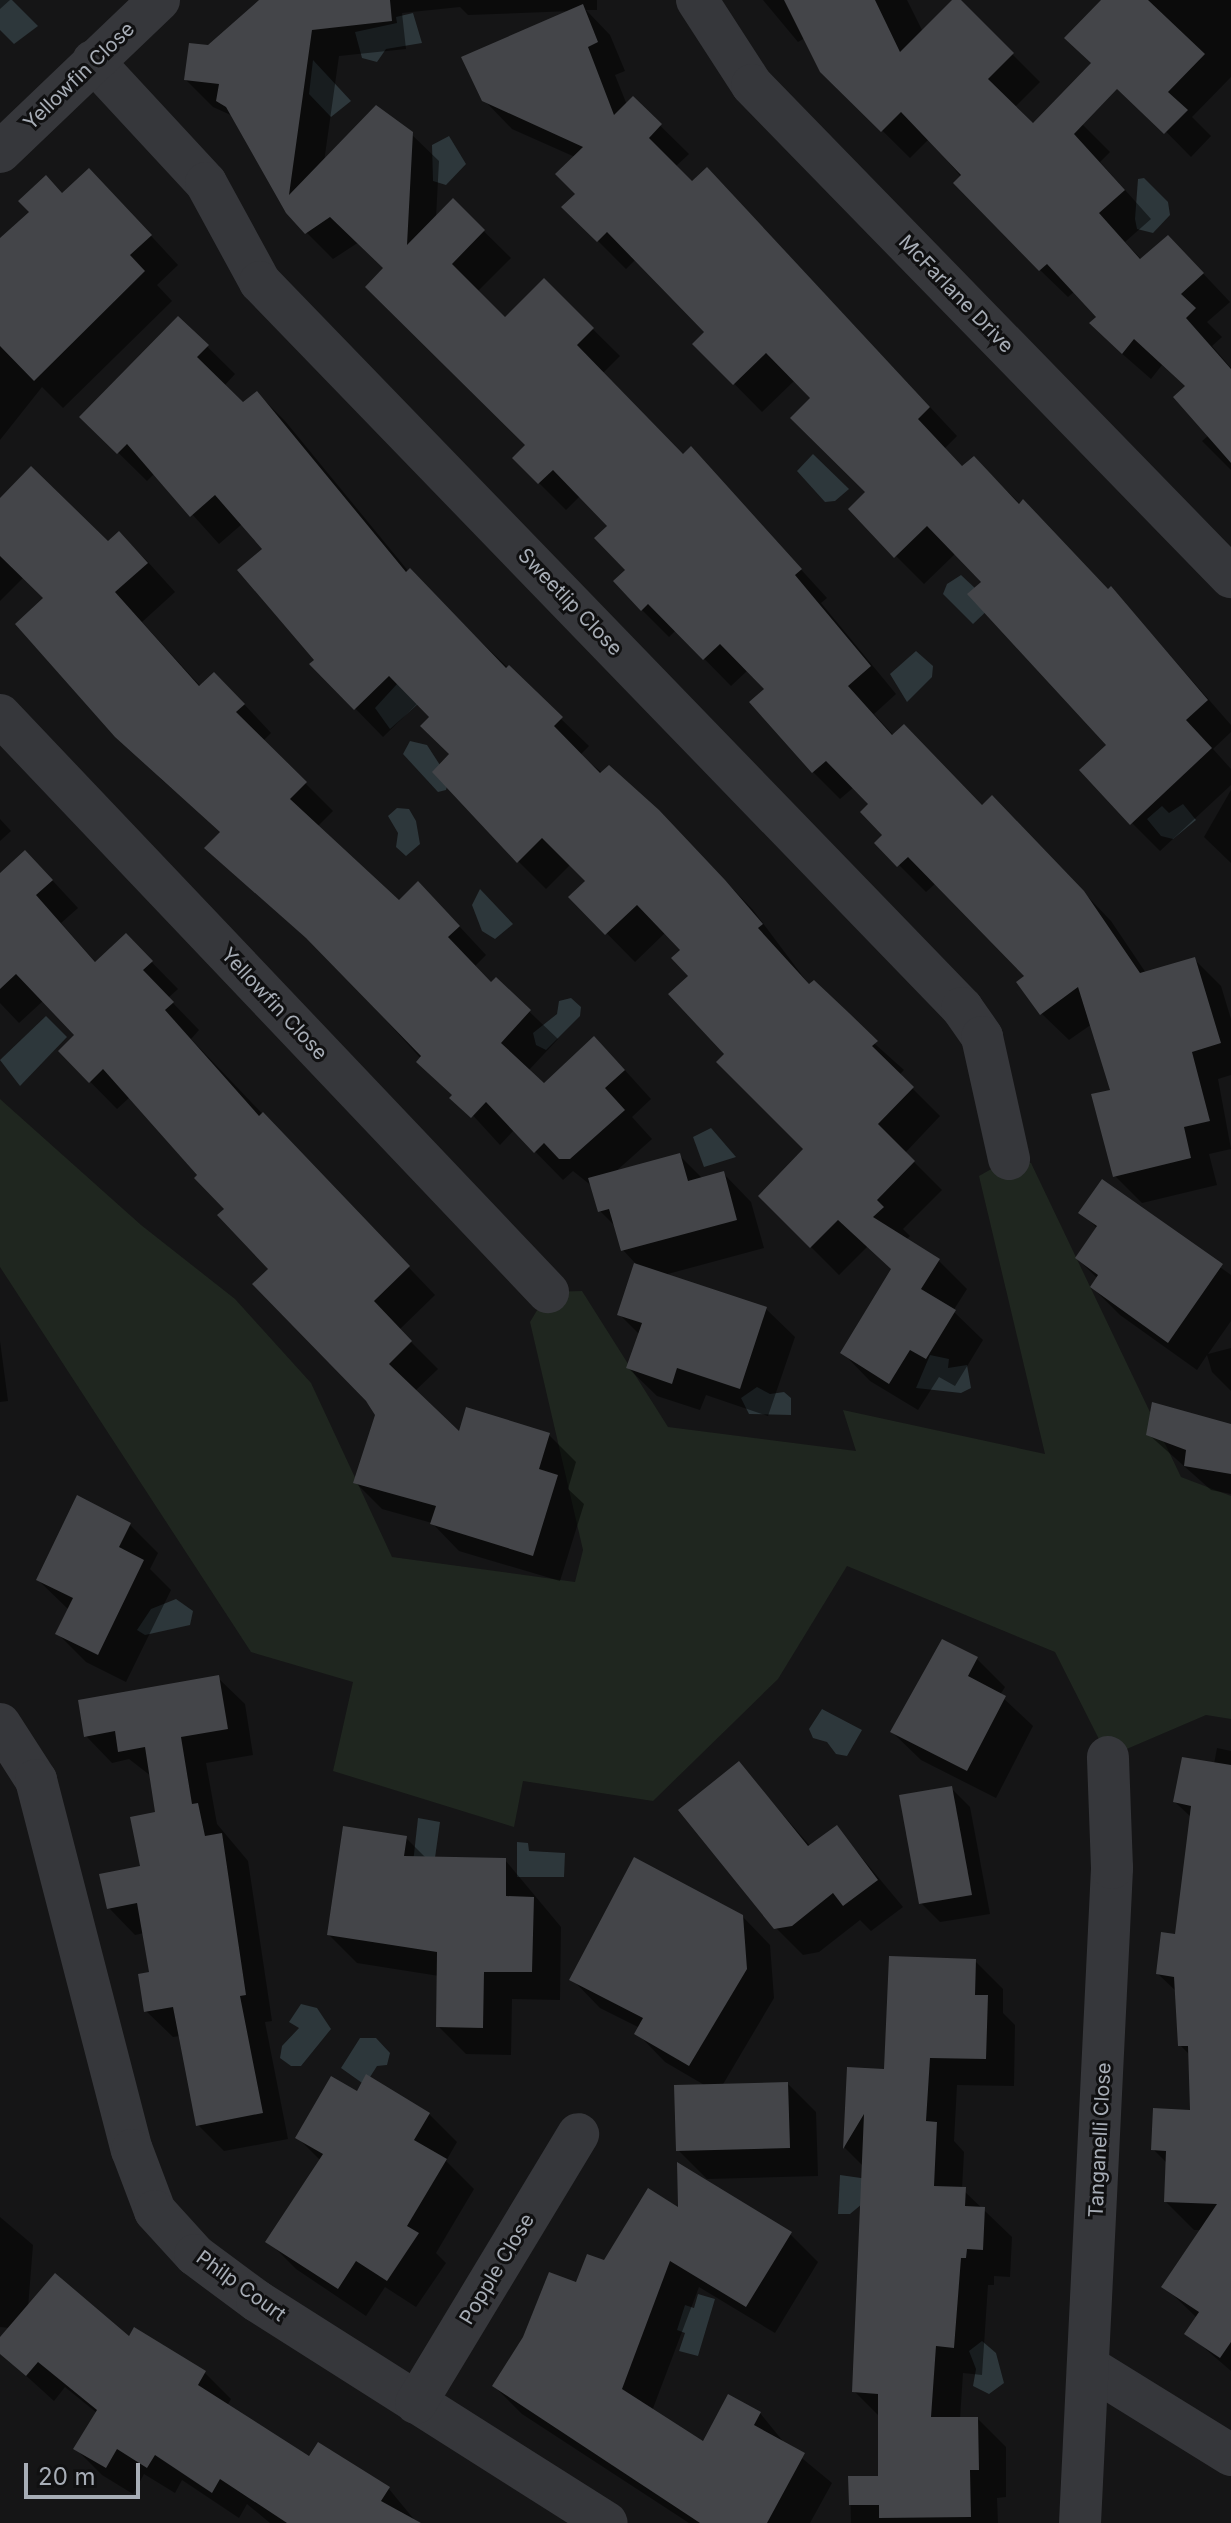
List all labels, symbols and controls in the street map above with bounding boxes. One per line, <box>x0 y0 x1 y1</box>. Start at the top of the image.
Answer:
street label: Yellowfin Close <box>19 17 139 135</box>
street label: McFarlane Drive <box>894 230 1018 358</box>
street label: Sweetlip Close <box>513 543 627 661</box>
street label: Yellowfin Close <box>216 943 332 1065</box>
street label: Tanganelli Close <box>1084 2062 1116 2218</box>
street label: Popple Close <box>455 2209 539 2329</box>
street label: Philp Court <box>191 2245 291 2327</box>
scale bar <box>28 2447 144 2497</box>
text: 20 m <box>38 2462 96 2491</box>

